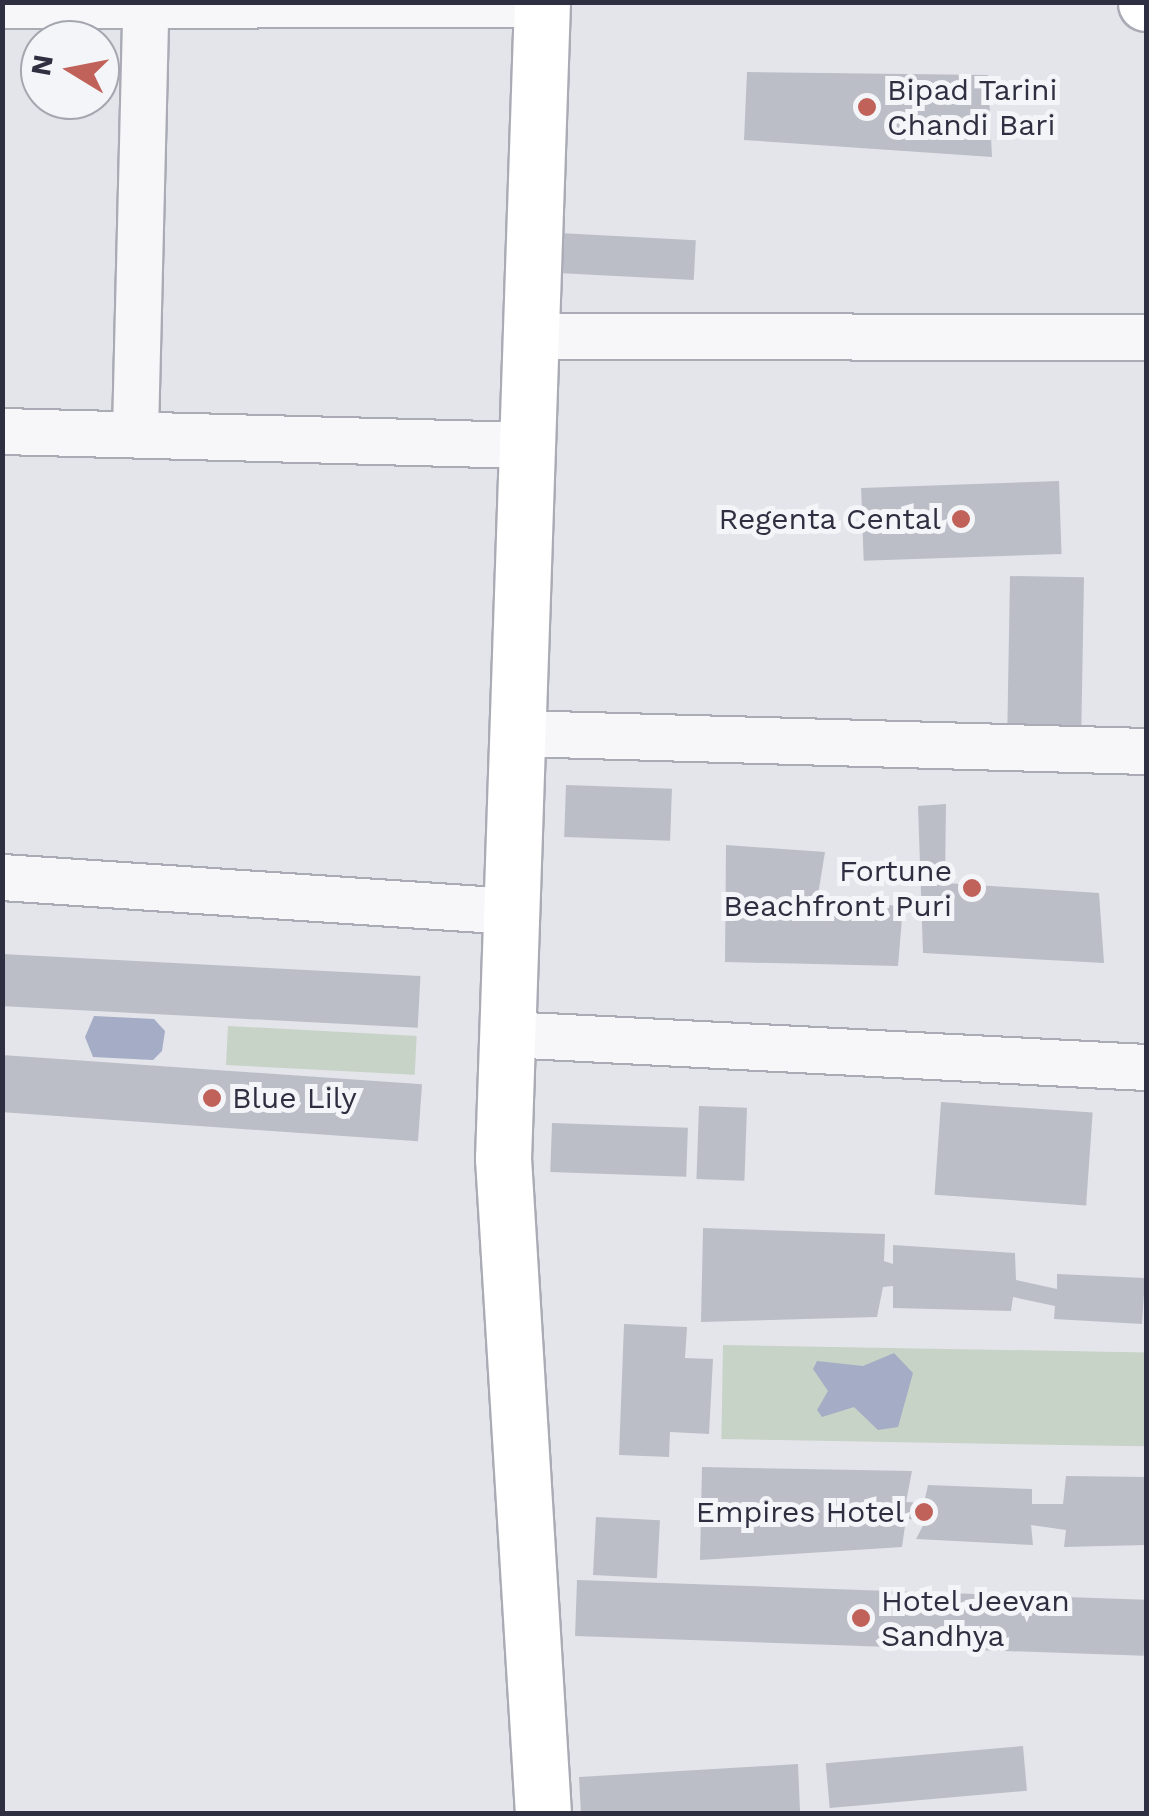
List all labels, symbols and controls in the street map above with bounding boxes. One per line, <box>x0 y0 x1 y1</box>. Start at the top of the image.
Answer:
north arrow <box>20 20 120 120</box>
text: N <box>24 52 60 78</box>
place label: Bipad Tarini Chandi Bari <box>887 72 1058 142</box>
marker: Bipad Tarini Chandi Bari <box>856 96 878 118</box>
place label: Regenta Cental <box>718 501 941 537</box>
marker: Regenta Cental <box>950 508 972 530</box>
place label: Fortune Beachfront Puri <box>723 853 952 924</box>
marker: Fortune Beachfront Puri <box>961 877 983 899</box>
place label: Blue Lily <box>232 1080 357 1116</box>
marker: Blue Lily <box>201 1087 223 1109</box>
place label: Empires Hotel <box>696 1494 904 1530</box>
marker: Empires Hotel <box>913 1501 935 1523</box>
place label: Hotel Jeevan Sandhya <box>881 1583 1071 1654</box>
marker: Hotel Jeevan Sandhya <box>850 1607 872 1629</box>

